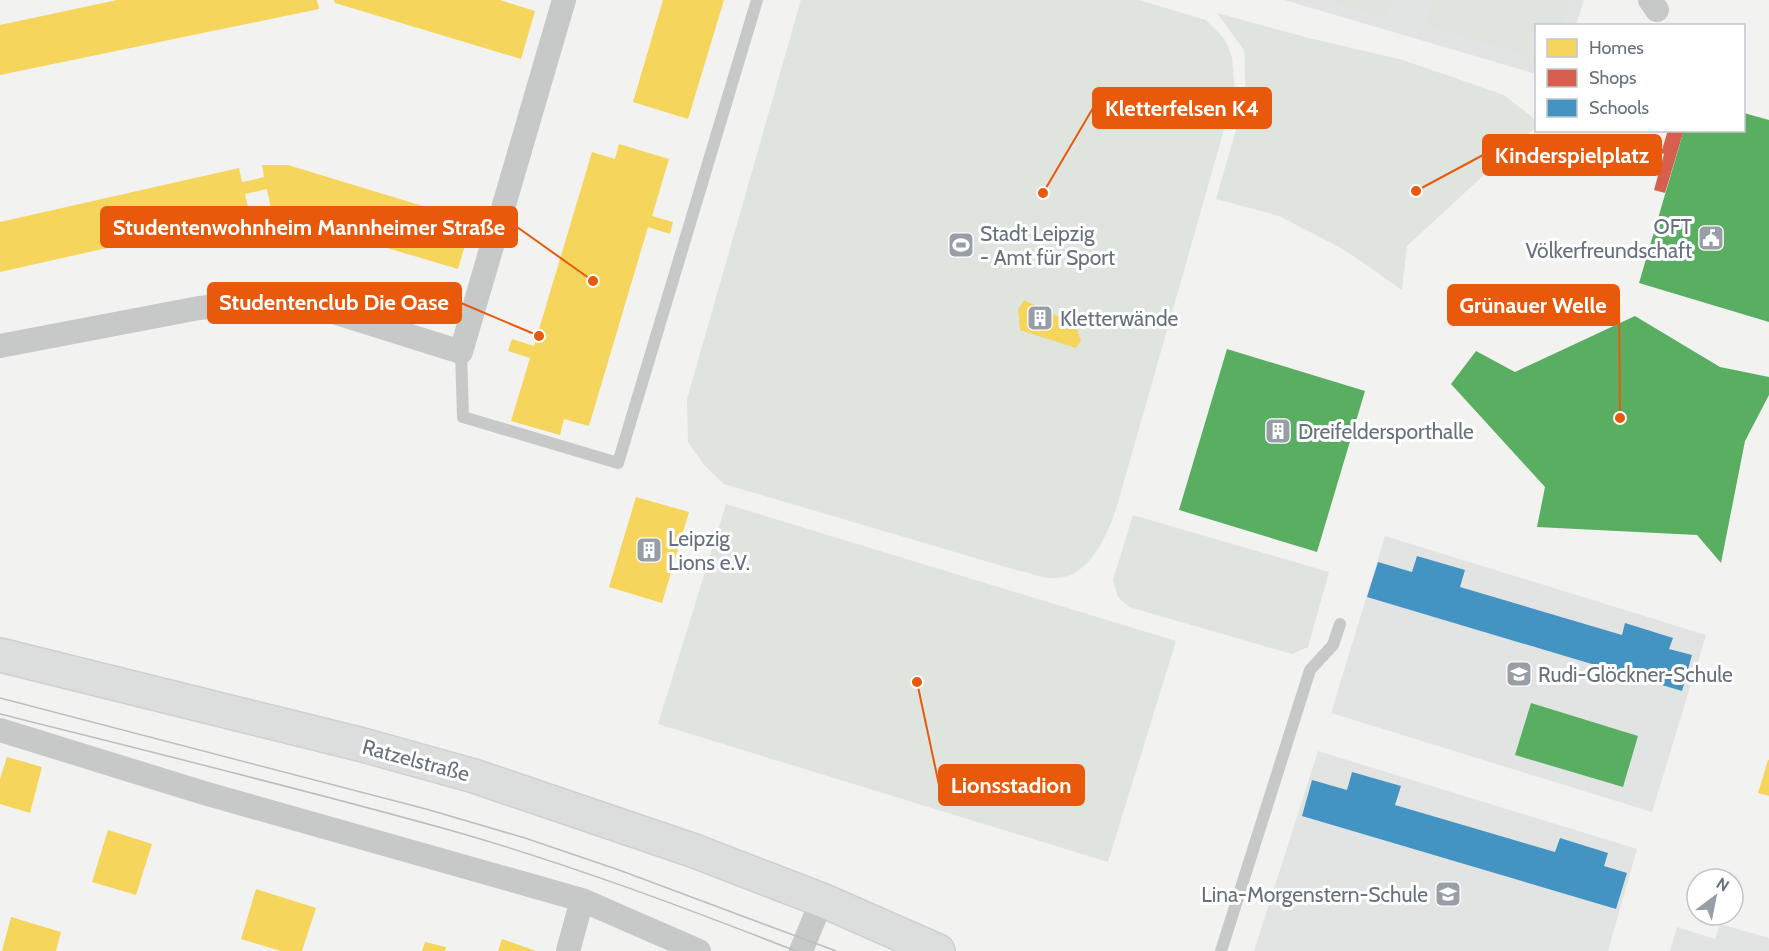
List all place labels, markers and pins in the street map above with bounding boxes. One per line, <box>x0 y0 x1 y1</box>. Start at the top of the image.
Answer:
callout: Kletterfelsen K4 <box>1093 88 1271 128</box>
callout: Kinderspielplatz <box>1483 135 1661 175</box>
callout: Studentenwohnheim Mannheimer Straße <box>101 207 517 247</box>
place label: OFT Völkerfreundschaft <box>1526 214 1692 263</box>
place label: Stadt Leipzig - Amt für Sport <box>980 221 1115 270</box>
public building icon: OFT Völkerfreundschaft <box>1696 223 1726 253</box>
sports icon: Stadt Leipzig - Amt für Sport <box>946 230 976 260</box>
callout: Studentenclub Die Oase <box>208 283 461 323</box>
callout: Grünauer Welle <box>1448 285 1619 325</box>
building icon: Kletterwände <box>1025 303 1055 333</box>
place label: Kletterwände <box>1060 306 1179 331</box>
building icon: Dreifeldersporthalle <box>1263 416 1293 446</box>
place label: Dreifeldersporthalle <box>1298 419 1474 444</box>
place label: Leipzig Lions e.V. <box>668 526 750 575</box>
building icon: Leipzig Lions e.V. <box>634 535 664 565</box>
school or university icon: Rudi-Glöckner-Schule <box>1504 659 1534 689</box>
place label: Rudi-Glöckner-Schule <box>1538 662 1733 687</box>
callout: Lionsstadion <box>939 765 1084 805</box>
school or university icon: Lina-Morgenstern-Schule <box>1433 879 1463 909</box>
place label: Lina-Morgenstern-Schule <box>1201 882 1428 907</box>

